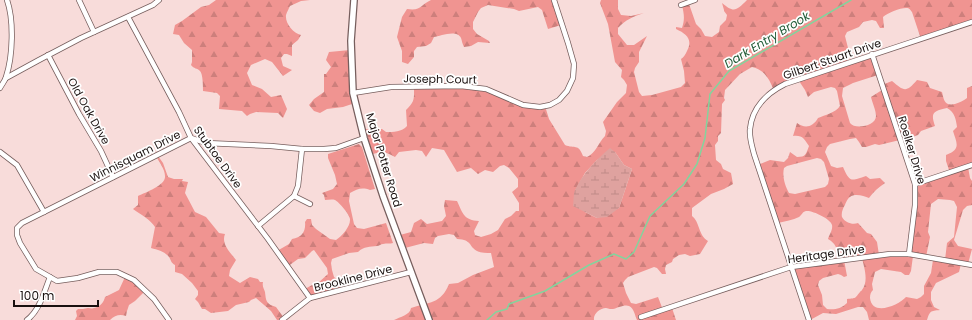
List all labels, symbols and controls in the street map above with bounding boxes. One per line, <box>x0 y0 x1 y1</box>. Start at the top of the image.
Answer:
water label: Dark Entry Brook <box>721 7 813 72</box>
street label: Gilbert Stuart Drive <box>781 35 883 83</box>
street label: Joseph Court <box>403 70 477 88</box>
street label: Old Oak Drive <box>64 75 114 147</box>
street label: Major Potter Road <box>362 111 406 209</box>
street label: Roelker Drive <box>894 114 930 186</box>
street label: Stubtoe Drive <box>190 123 246 191</box>
street label: Winnisquam Drive <box>87 126 183 186</box>
street label: Heritage Drive <box>787 241 866 267</box>
street label: Brookline Drive <box>312 260 394 295</box>
scale bar <box>14 282 98 308</box>
text: 100 m <box>20 287 54 304</box>

